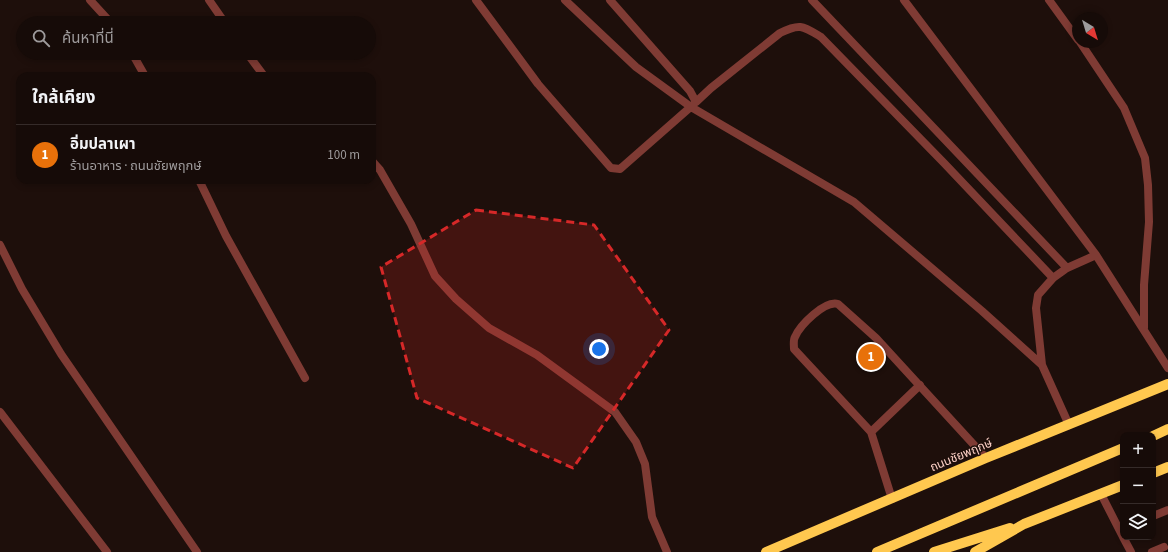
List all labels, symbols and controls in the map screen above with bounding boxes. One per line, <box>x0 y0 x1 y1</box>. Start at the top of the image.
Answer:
north arrow <box>1072 12 1108 48</box>
search box <box>16 16 376 60</box>
icon: search <box>30 27 52 49</box>
text: ค้นหาที่นี่ <box>62 28 114 49</box>
text: ใกล้เคียง <box>32 86 95 110</box>
text: อิ่มปลาเผา <box>70 134 136 155</box>
text: 1 <box>42 146 48 164</box>
text: 100 m <box>327 146 360 164</box>
text: ร้านอาหาร · ถนนชัยพฤกษ์ <box>70 157 202 175</box>
your location <box>589 339 609 359</box>
pin: 1 <box>858 342 884 372</box>
map controls <box>1120 432 1156 540</box>
button: + <box>1120 432 1156 468</box>
street label: ถนนชัยพฤกษ์ <box>927 435 995 476</box>
button: − <box>1120 468 1156 504</box>
button: layers <box>1120 504 1156 540</box>

